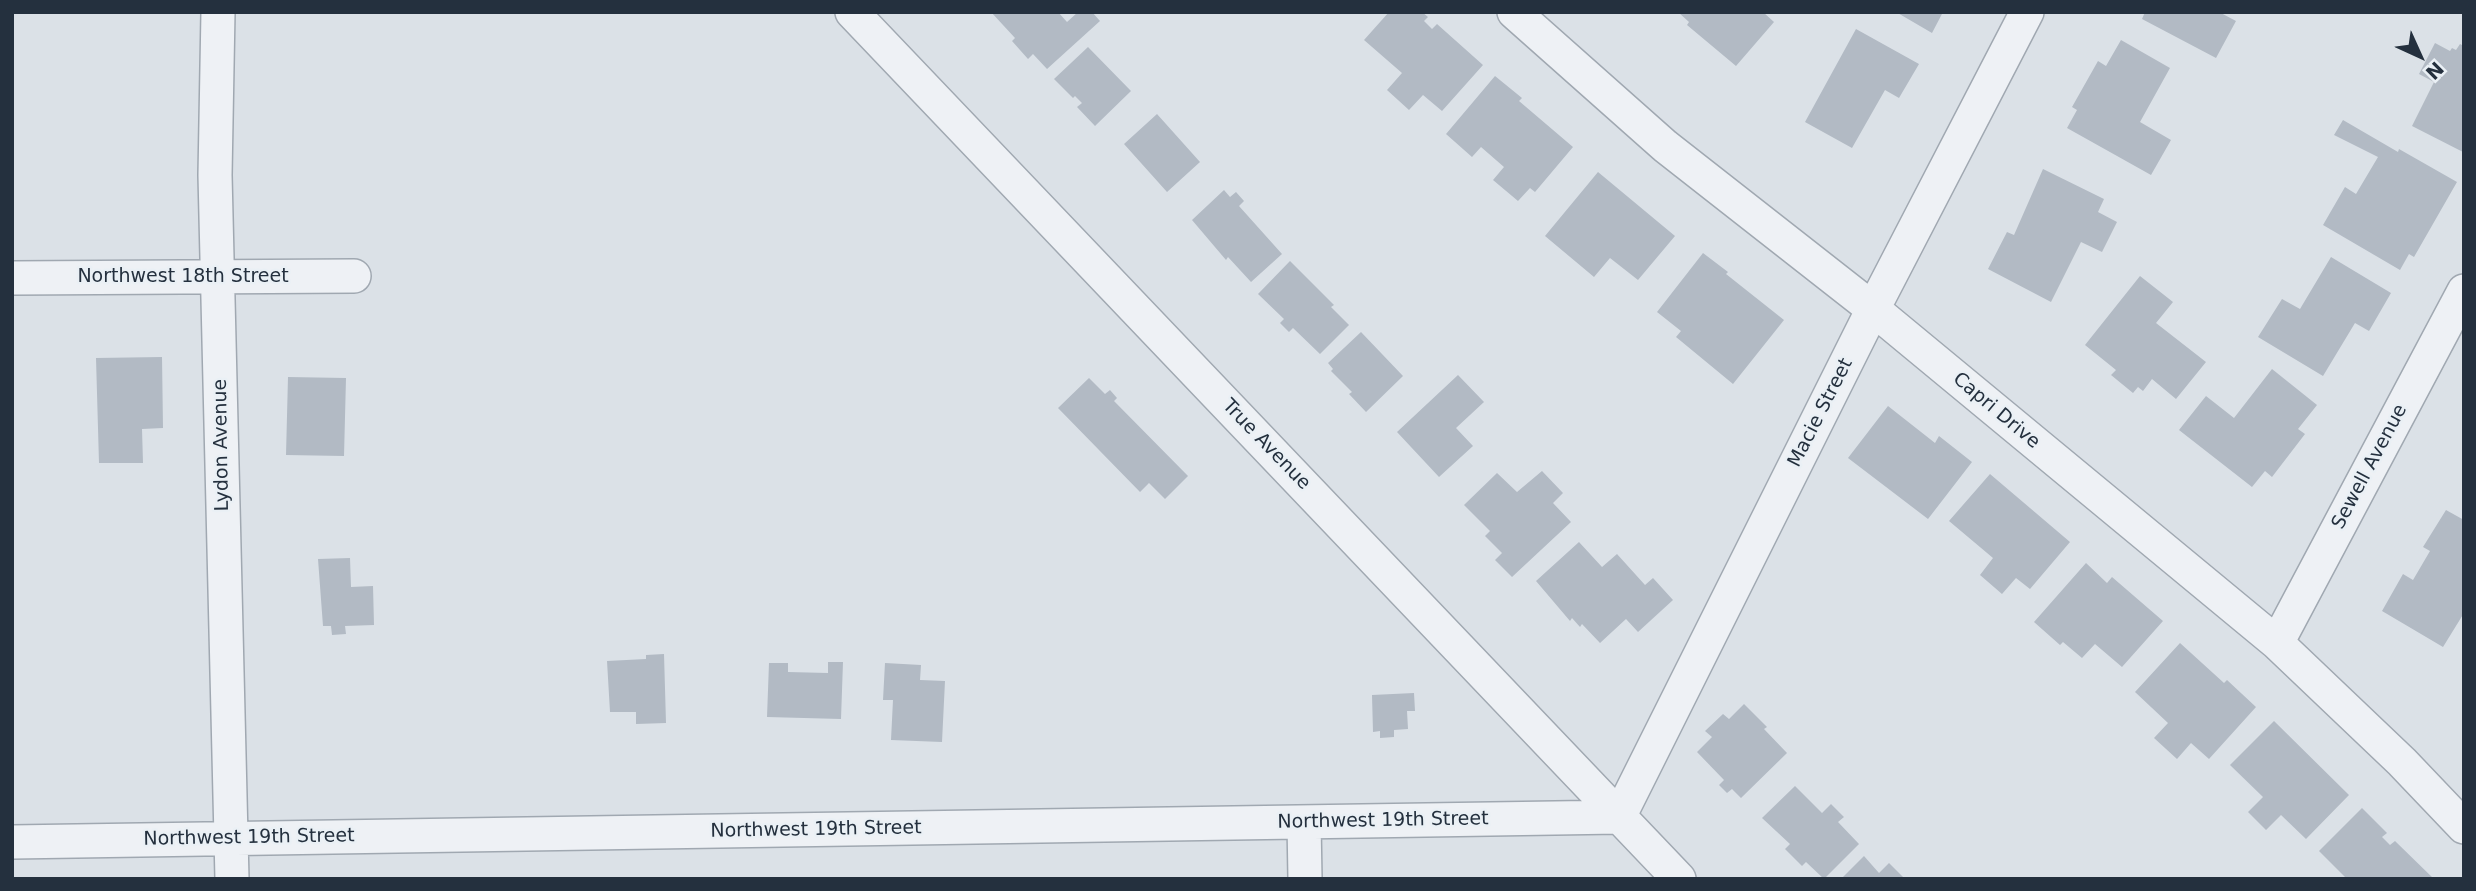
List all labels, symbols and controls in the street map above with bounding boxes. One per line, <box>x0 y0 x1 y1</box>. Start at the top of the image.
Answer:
north arrow <box>2385 21 2455 91</box>
text: N <box>2421 57 2448 84</box>
street label: Northwest 18th Street <box>77 266 289 288</box>
street label: Macie Street <box>1784 355 1858 471</box>
street label: Capri Drive <box>1948 368 2044 454</box>
street label: Lydon Avenue <box>209 379 235 511</box>
street label: True Avenue <box>1217 395 1315 495</box>
street label: Sewell Avenue <box>2328 401 2412 533</box>
street label: Northwest 19th Street <box>1277 808 1489 834</box>
street label: Northwest 19th Street <box>710 817 922 843</box>
street label: Northwest 19th Street <box>143 825 355 851</box>

